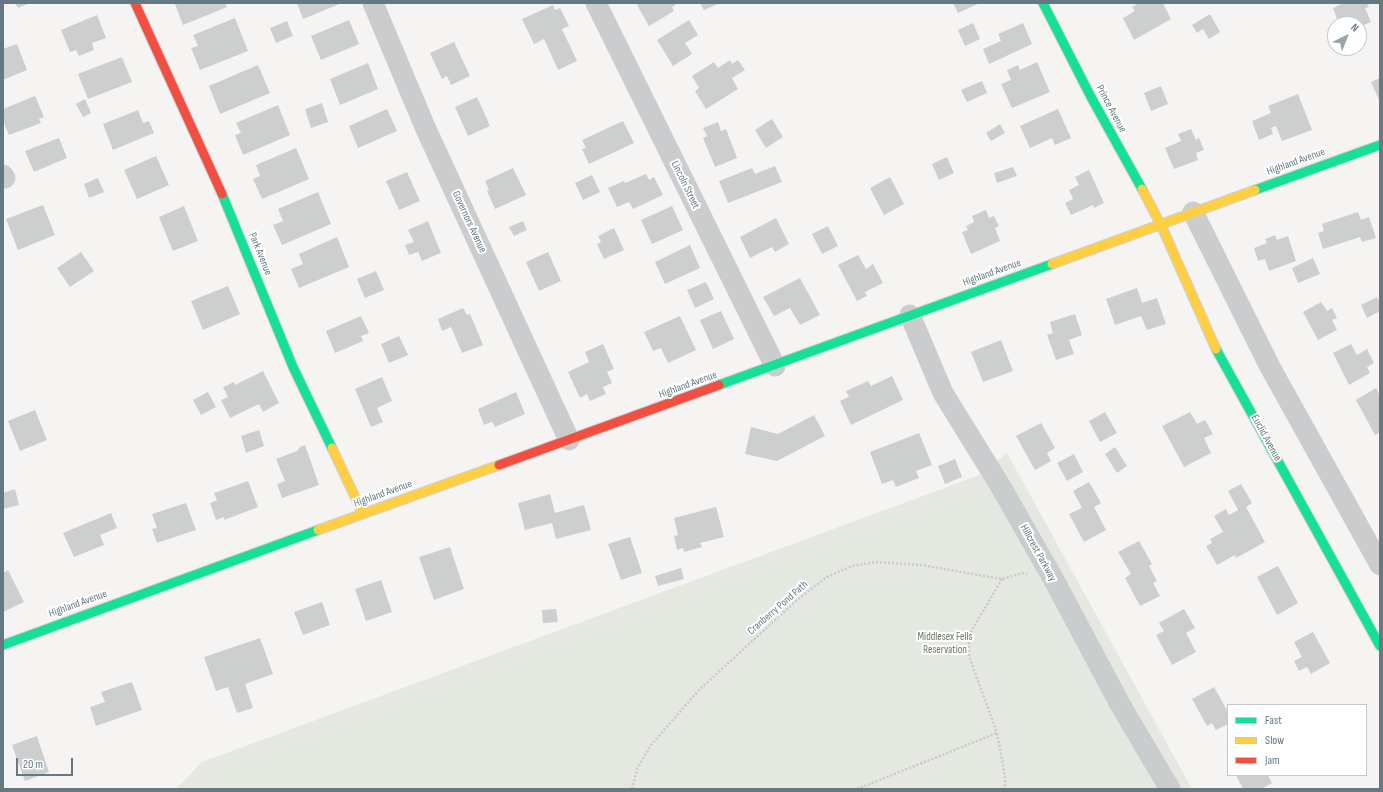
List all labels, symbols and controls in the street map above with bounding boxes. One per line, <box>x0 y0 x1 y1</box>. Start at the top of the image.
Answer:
north arrow <box>1327 16 1367 56</box>
text: N <box>1348 21 1361 34</box>
street label: Prince Avenue <box>1093 83 1129 135</box>
street label: Highland Avenue <box>1265 145 1327 179</box>
street label: Lincoln Street <box>668 159 702 211</box>
street label: Governors Avenue <box>449 189 489 255</box>
street label: Park Avenue <box>246 231 274 277</box>
street label: Highland Avenue <box>961 256 1023 290</box>
street label: Highland Avenue <box>657 368 719 402</box>
street label: Euclid Avenue <box>1248 412 1284 464</box>
street label: Highland Avenue <box>352 477 414 511</box>
street label: Hillcrest Parkway <box>1017 522 1059 584</box>
street label: Cranberry Pond Path <box>745 578 811 638</box>
street label: Highland Avenue <box>47 587 109 621</box>
park label: Middlesex Fells Reservation <box>918 630 972 656</box>
legend <box>1227 704 1367 776</box>
text: Fast <box>1265 713 1282 728</box>
text: Slow <box>1265 733 1284 748</box>
scale bar <box>18 750 75 776</box>
text: Jam <box>1265 753 1280 768</box>
text: 20 m <box>23 757 43 772</box>

